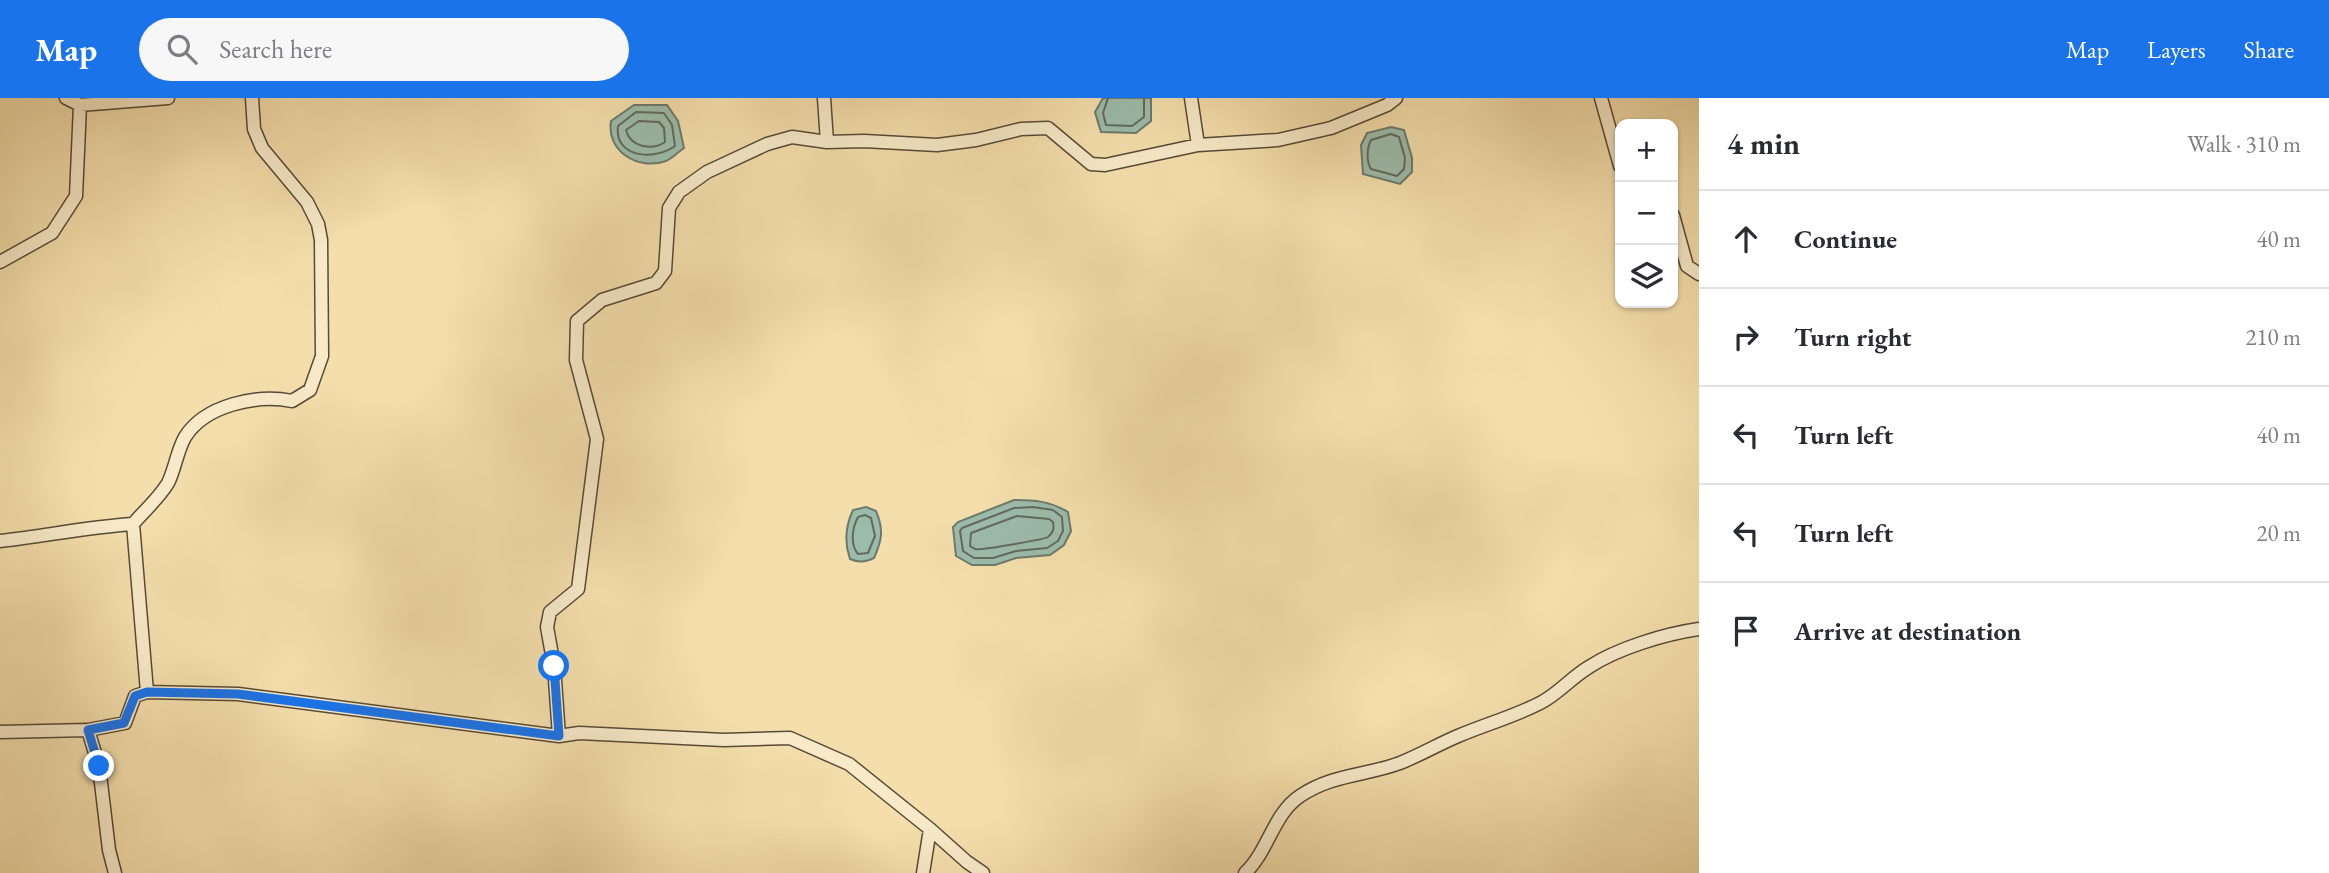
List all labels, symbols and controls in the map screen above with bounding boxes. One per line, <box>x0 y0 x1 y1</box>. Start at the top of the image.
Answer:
search box <box>139 18 629 81</box>
text: Map <box>35 28 97 71</box>
icon: search <box>163 30 201 68</box>
text: Search here <box>219 32 332 66</box>
text: Map <box>2066 34 2109 65</box>
text: Layers <box>2147 34 2206 65</box>
text: Share <box>2244 34 2294 65</box>
map controls <box>1615 119 1678 308</box>
button: + <box>1615 119 1678 182</box>
text: 4 min <box>1727 124 1800 163</box>
text: Walk · 310 m <box>2187 129 2301 159</box>
button: − <box>1615 182 1678 245</box>
icon: ahead <box>1727 220 1765 258</box>
text: Continue <box>1794 222 1897 256</box>
text: 40 m <box>2256 224 2301 254</box>
button: layers <box>1615 245 1678 308</box>
icon: right <box>1727 318 1765 356</box>
text: Turn right <box>1794 320 1912 354</box>
text: 210 m <box>2245 322 2301 352</box>
icon: left <box>1727 416 1765 454</box>
text: Turn left <box>1794 418 1893 452</box>
text: 40 m <box>2256 420 2301 450</box>
icon: left <box>1727 514 1765 552</box>
text: Turn left <box>1794 516 1893 550</box>
text: 20 m <box>2256 518 2301 548</box>
icon: arrive <box>1727 612 1765 650</box>
text: Arrive at destination <box>1794 614 2021 648</box>
route start <box>538 650 569 681</box>
route end <box>83 750 114 781</box>

